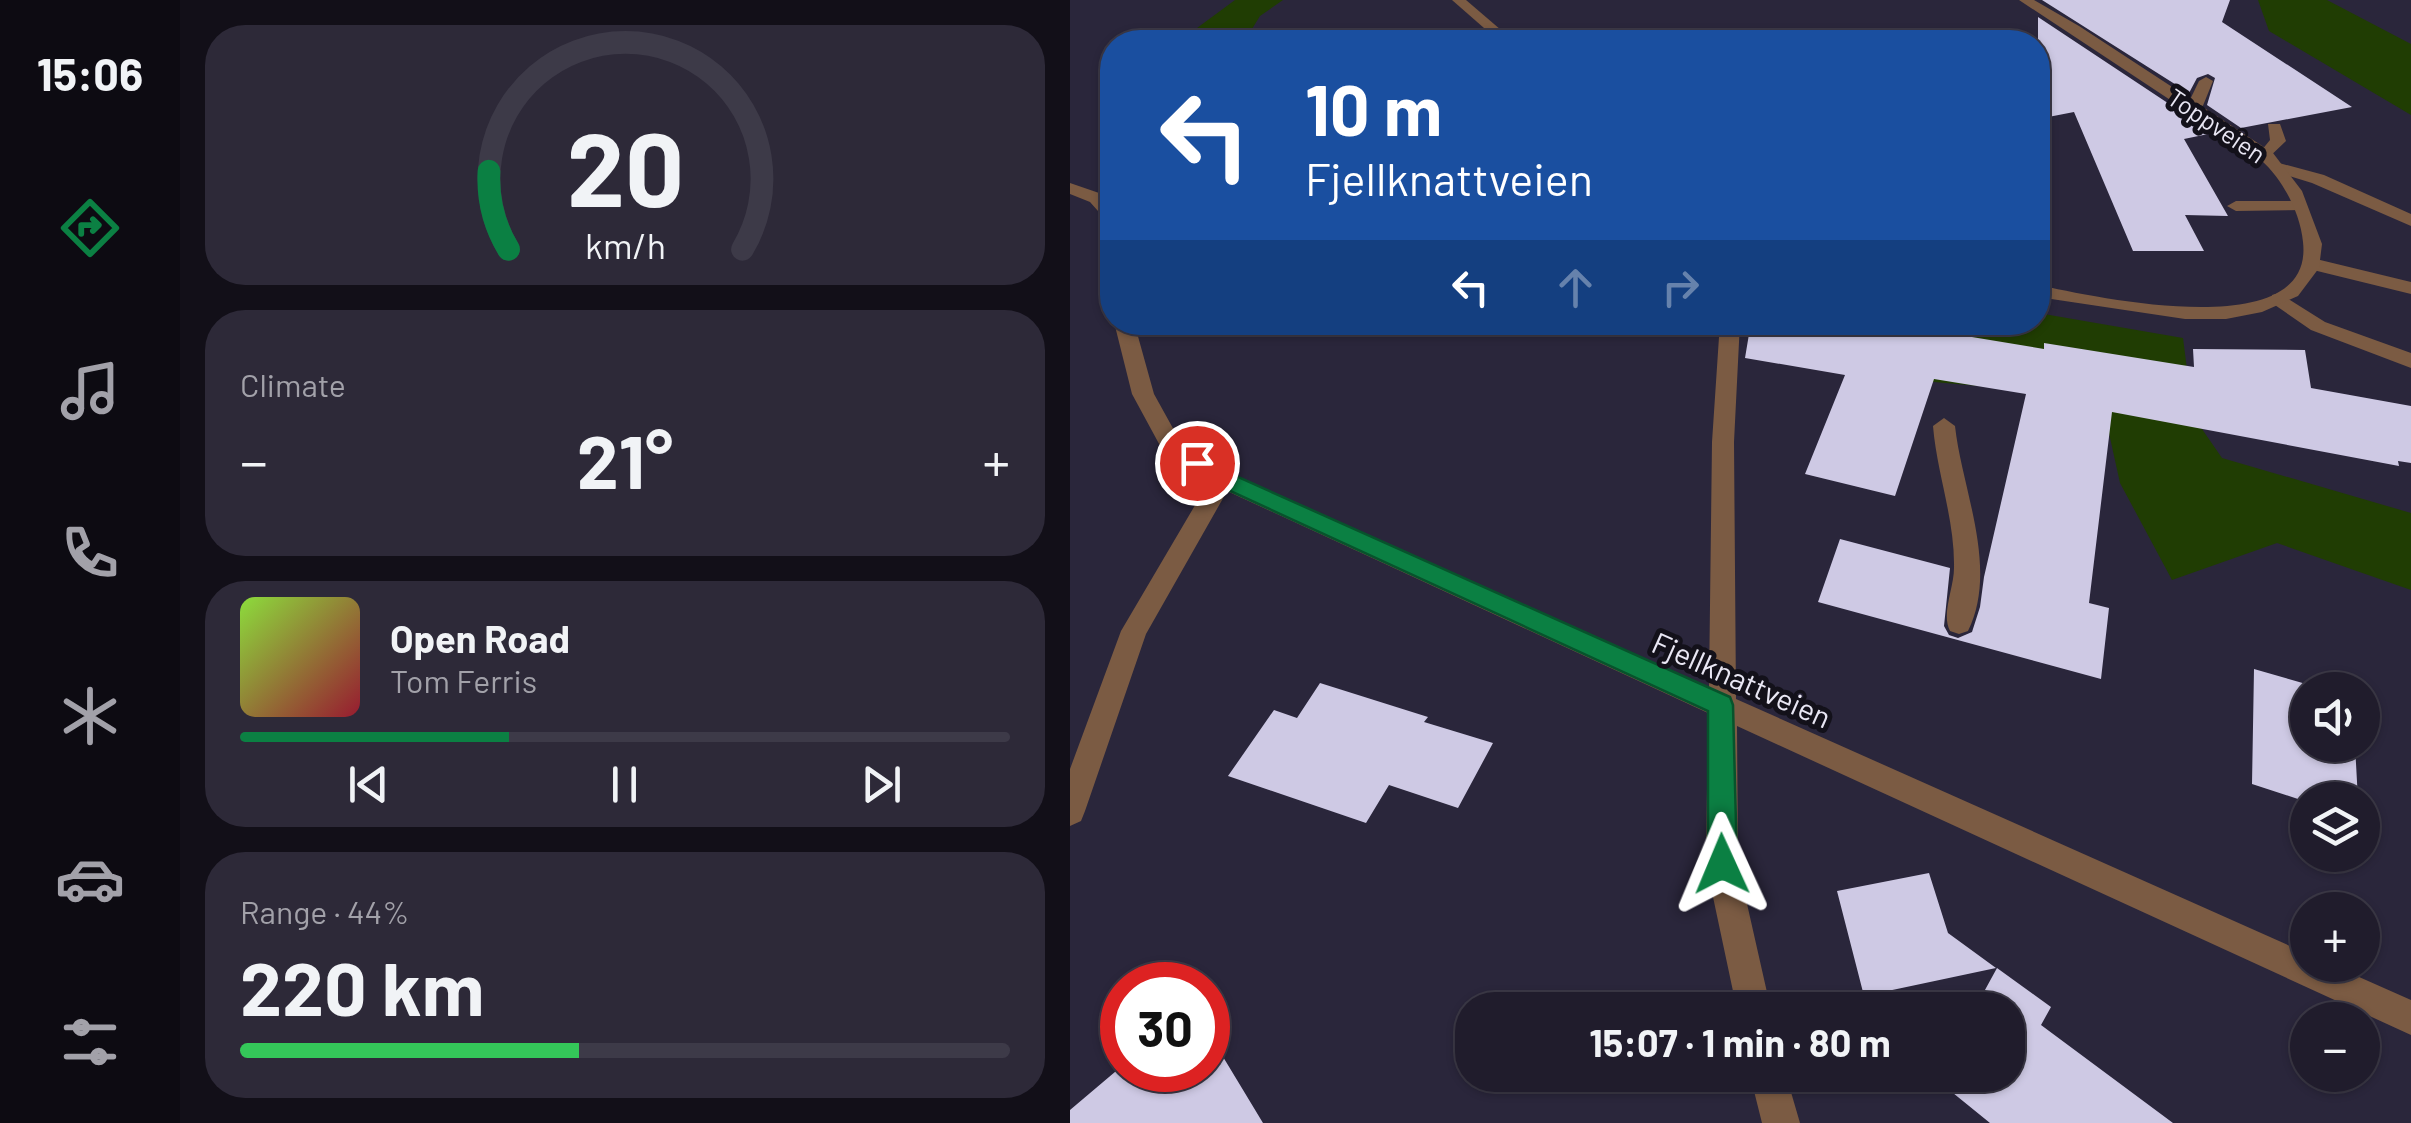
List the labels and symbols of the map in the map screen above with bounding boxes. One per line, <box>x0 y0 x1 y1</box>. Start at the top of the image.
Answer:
street label: Toppveien <box>2162 81 2272 169</box>
pin <box>1155 421 1240 506</box>
street label: Fjellknattveien <box>1647 624 1837 734</box>
position arrow <box>1670 812 1774 916</box>
speed limit sign: 30 <box>1100 962 1230 1092</box>

